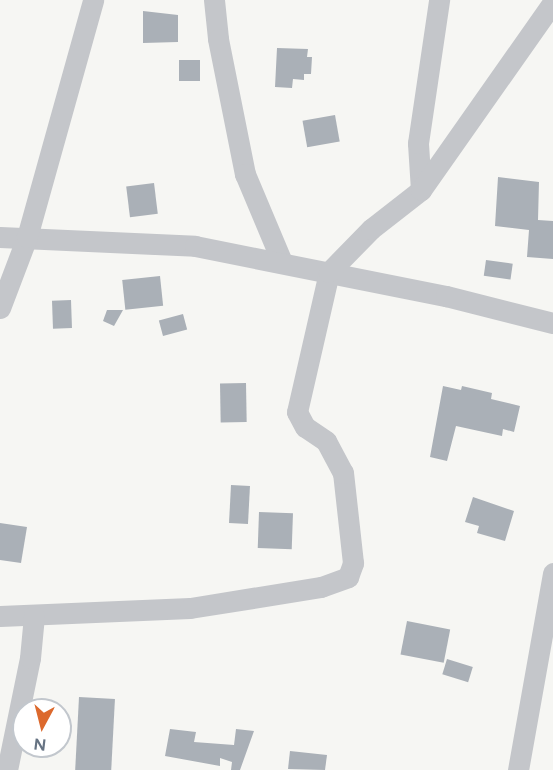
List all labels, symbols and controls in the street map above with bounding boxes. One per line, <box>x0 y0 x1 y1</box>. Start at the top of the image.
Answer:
north arrow <box>12 698 72 758</box>
text: N <box>33 734 47 755</box>

